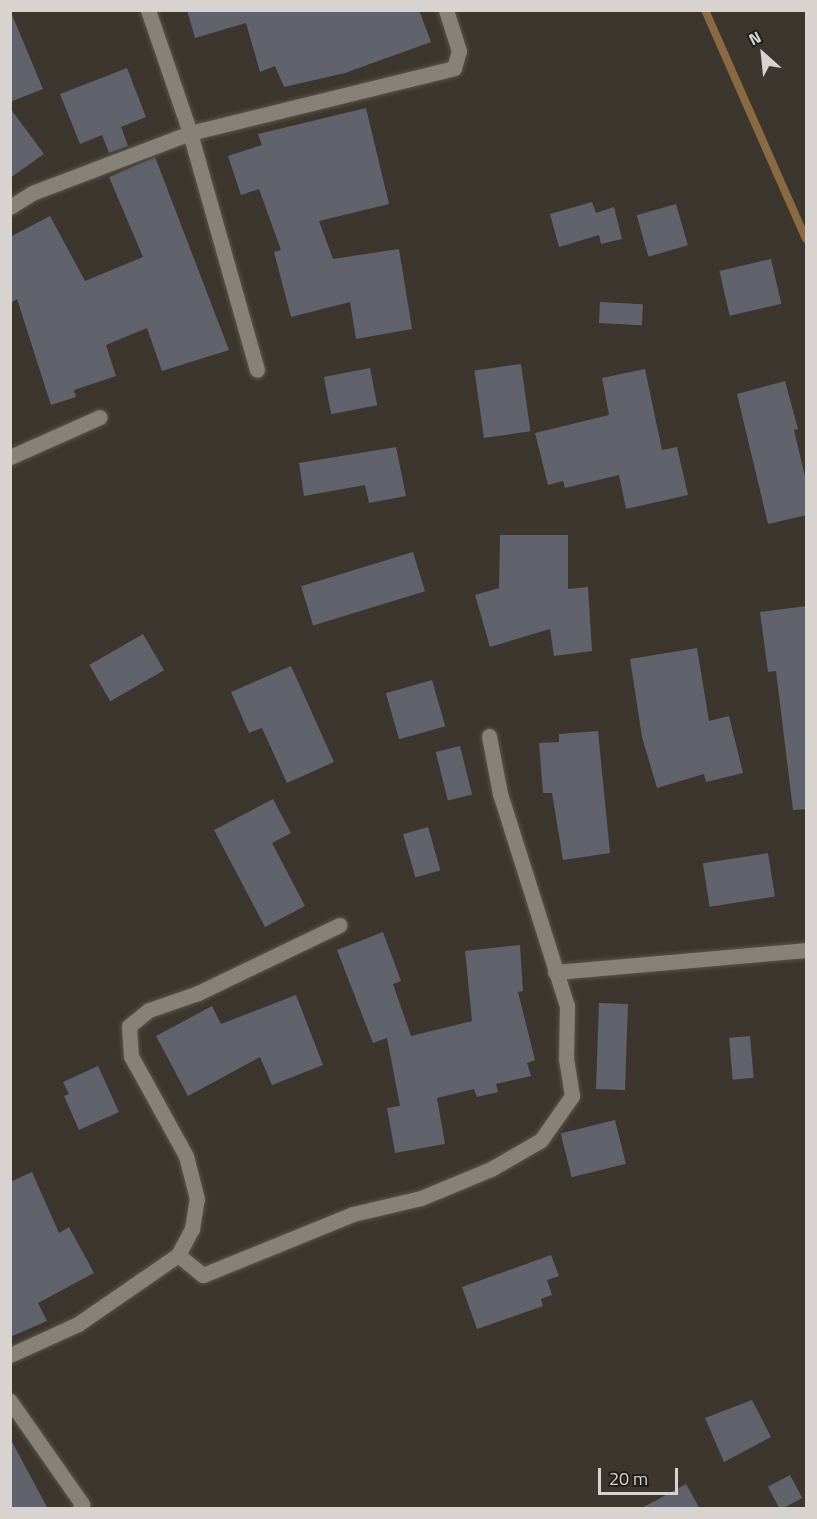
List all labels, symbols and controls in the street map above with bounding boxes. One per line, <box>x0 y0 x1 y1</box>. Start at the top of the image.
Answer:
north arrow <box>733 24 793 84</box>
text: N <box>744 25 765 51</box>
scale bar <box>601 1456 680 1494</box>
text: 20 m <box>609 1465 648 1492</box>

